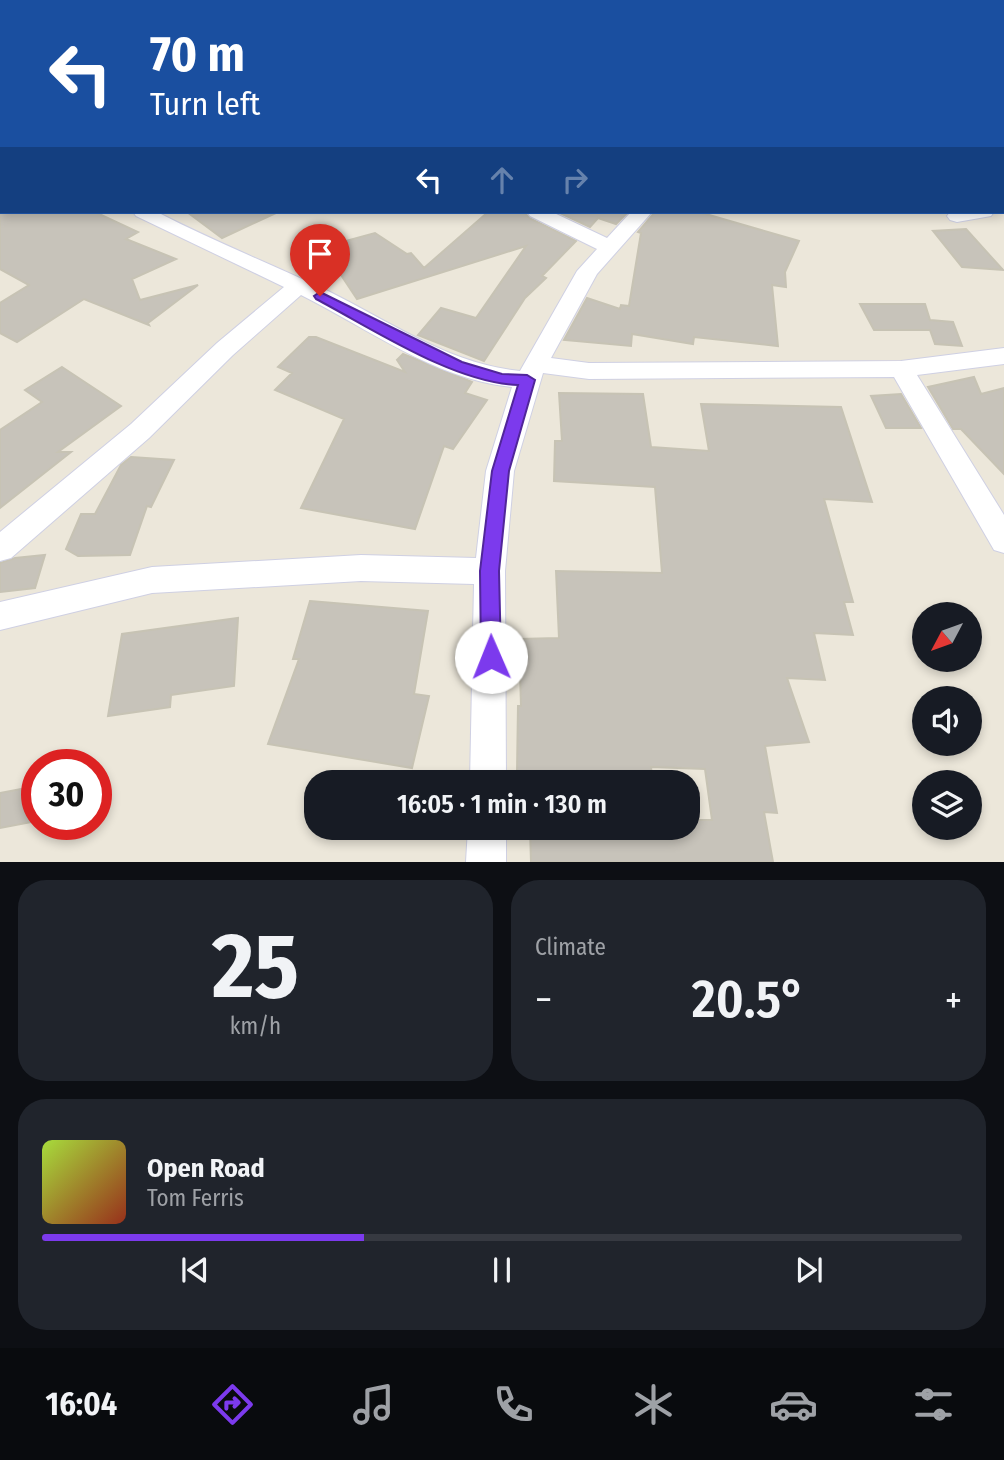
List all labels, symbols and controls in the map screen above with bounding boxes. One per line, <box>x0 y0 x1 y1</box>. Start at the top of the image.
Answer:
text: 70 m <box>150 25 245 84</box>
icon: left <box>35 28 126 119</box>
text: Turn left <box>150 85 260 123</box>
icon: left <box>410 161 448 199</box>
icon: ahead <box>483 161 521 199</box>
icon: right <box>556 161 594 199</box>
pin <box>290 224 350 296</box>
icon: arrive <box>301 235 339 273</box>
north arrow <box>912 602 982 672</box>
map controls <box>912 602 982 840</box>
position arrow <box>454 620 528 694</box>
button: sound <box>912 686 982 756</box>
speed limit sign: 30 <box>21 749 112 840</box>
button: layers <box>912 770 982 840</box>
text: 16:05 · 1 min · 130 m <box>397 789 607 820</box>
text: 25 <box>212 912 299 1021</box>
text: Climate <box>535 933 606 961</box>
text: 20.5° <box>692 968 805 1031</box>
text: − <box>535 977 552 1023</box>
text: + <box>945 977 962 1023</box>
text: km/h <box>230 1012 281 1040</box>
text: Open Road <box>147 1153 265 1184</box>
text: Tom Ferris <box>147 1184 244 1212</box>
icon: previous <box>176 1251 214 1289</box>
icon: pause <box>483 1251 521 1289</box>
icon: next <box>790 1251 828 1289</box>
icon: directions <box>208 1380 257 1429</box>
icon: music <box>349 1380 398 1429</box>
icon: phone <box>489 1380 538 1429</box>
icon: climate <box>629 1380 678 1429</box>
icon: car <box>769 1380 818 1429</box>
icon: filters <box>909 1380 958 1429</box>
text: 16:04 <box>46 1385 117 1423</box>

